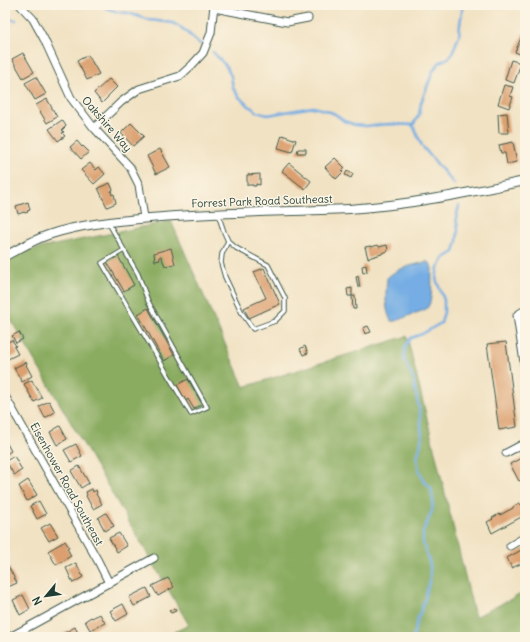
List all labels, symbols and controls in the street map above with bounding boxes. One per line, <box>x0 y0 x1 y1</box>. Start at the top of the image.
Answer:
street label: Oakshire Way <box>79 93 135 155</box>
street label: Forrest Park Road Southeast <box>191 192 333 210</box>
street label: Eisenhower Road Southeast <box>27 420 107 548</box>
north arrow <box>26 576 66 616</box>
text: N <box>29 594 45 608</box>

